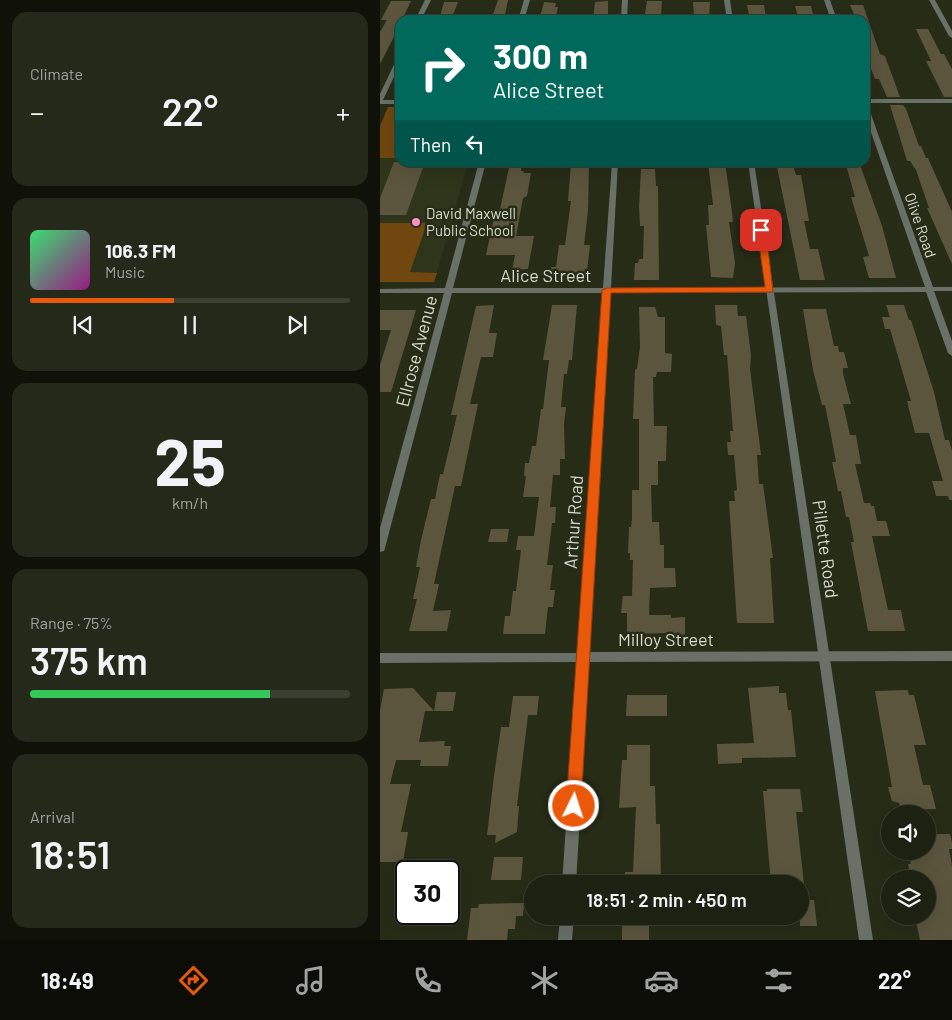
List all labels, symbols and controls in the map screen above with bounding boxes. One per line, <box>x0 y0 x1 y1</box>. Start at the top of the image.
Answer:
text: 300 m <box>493 34 588 76</box>
icon: right <box>410 35 475 100</box>
text: Climate <box>30 64 83 83</box>
text: Alice Street <box>493 76 605 102</box>
text: 22° <box>162 88 218 134</box>
text: − <box>30 95 44 129</box>
text: + <box>336 95 350 129</box>
icon: left <box>461 130 489 158</box>
text: Then <box>410 133 451 156</box>
street label: Olive Road <box>901 190 941 260</box>
place label: David Maxwell Public School <box>426 204 516 239</box>
pin <box>740 209 782 251</box>
marker: David Maxwell Public School <box>410 216 422 228</box>
icon: arrive <box>747 216 775 244</box>
text: 106.3 FM <box>105 239 176 262</box>
text: Music <box>105 262 145 281</box>
street label: Alice Street <box>500 264 592 286</box>
street label: Ellrose Avenue <box>391 293 441 409</box>
icon: previous <box>69 311 97 339</box>
icon: pause <box>176 311 204 339</box>
icon: next <box>283 311 311 339</box>
text: 25 <box>154 421 226 499</box>
street label: Arthur Road <box>559 475 587 569</box>
text: km/h <box>172 493 208 512</box>
street label: Pillette Road <box>808 499 844 599</box>
text: Range · 75% <box>30 613 113 632</box>
street label: Milloy Street <box>618 628 714 650</box>
text: 375 km <box>30 637 148 683</box>
position arrow <box>547 779 599 831</box>
map controls <box>881 805 936 925</box>
button: sound <box>881 805 936 860</box>
text: Arrival <box>30 807 75 826</box>
text: 18:51 <box>30 831 110 877</box>
speed limit sign: 30 <box>395 860 460 925</box>
button: layers <box>881 870 936 925</box>
text: 18:51 · 2 min · 450 m <box>586 888 747 911</box>
icon: directions <box>176 963 211 998</box>
icon: music <box>293 963 328 998</box>
icon: phone <box>410 963 445 998</box>
icon: climate <box>527 963 562 998</box>
icon: car <box>644 963 679 998</box>
icon: filters <box>761 963 796 998</box>
text: 18:49 <box>41 967 94 993</box>
text: 22° <box>878 967 911 993</box>

